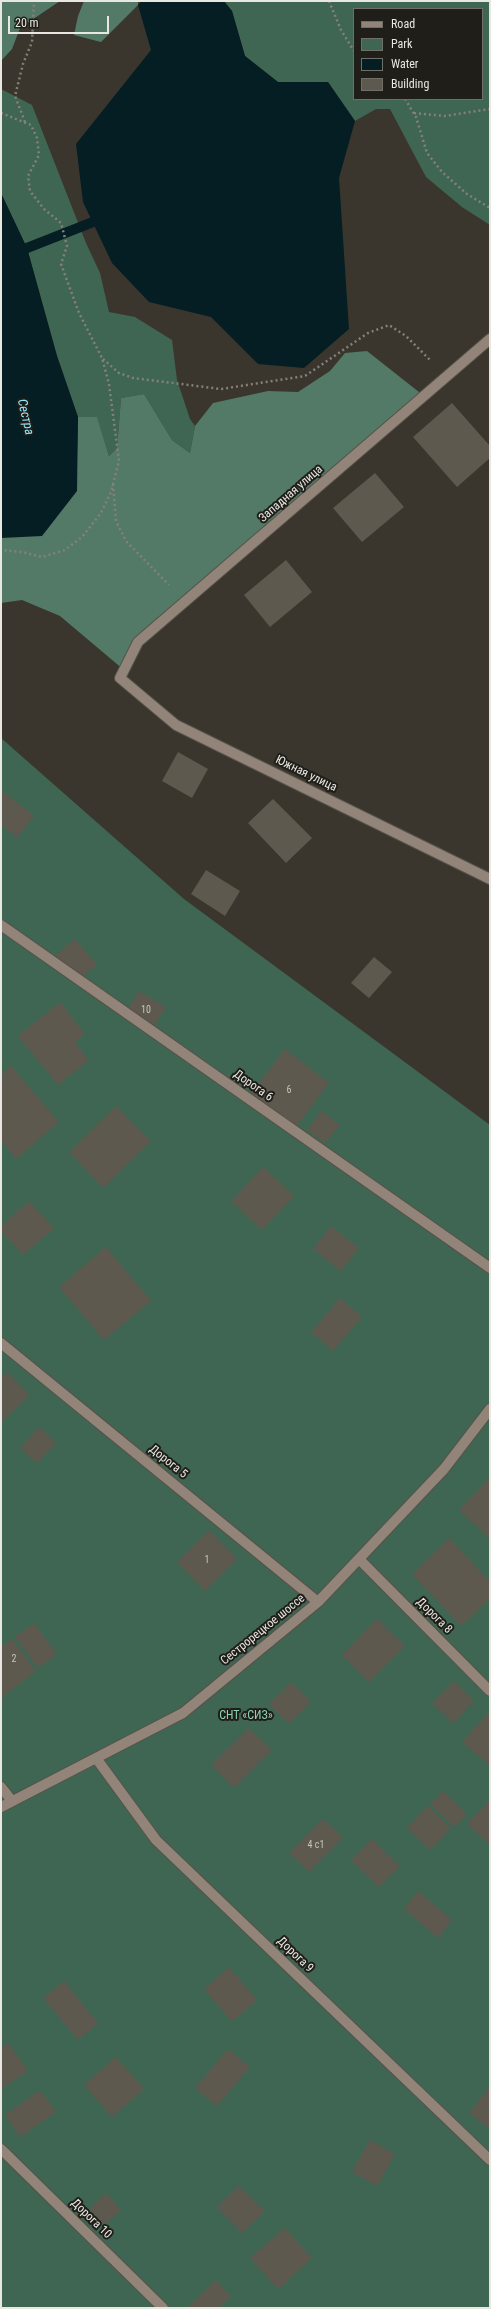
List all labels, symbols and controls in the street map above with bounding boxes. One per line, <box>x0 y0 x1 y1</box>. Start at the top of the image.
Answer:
scale bar <box>10 8 111 34</box>
legend <box>353 8 483 100</box>
text: 20 m <box>15 16 39 30</box>
text: Road <box>391 17 415 31</box>
text: Park <box>391 37 412 51</box>
text: Water <box>391 57 419 71</box>
text: Building <box>391 77 429 91</box>
water label: Сестра <box>13 397 37 437</box>
street label: Западная улица <box>256 462 326 526</box>
street label: Южная улица <box>273 753 339 795</box>
house number: 10 <box>141 1004 151 1016</box>
street label: Дорога 6 <box>231 1067 275 1105</box>
house number: 6 <box>287 1084 291 1096</box>
street label: Дорога 5 <box>146 1442 190 1482</box>
house number: 1 <box>205 1554 209 1566</box>
street label: Сестрорецкое шоссе <box>218 1592 308 1668</box>
street label: Дорога 8 <box>413 1595 455 1637</box>
house number: 2 <box>12 1653 16 1665</box>
park label: СНТ «СИЗ» <box>219 1709 273 1723</box>
house number: 4 с1 <box>308 1839 324 1851</box>
street label: Дорога 9 <box>274 1934 316 1976</box>
street label: Дорога 10 <box>68 2196 114 2242</box>

